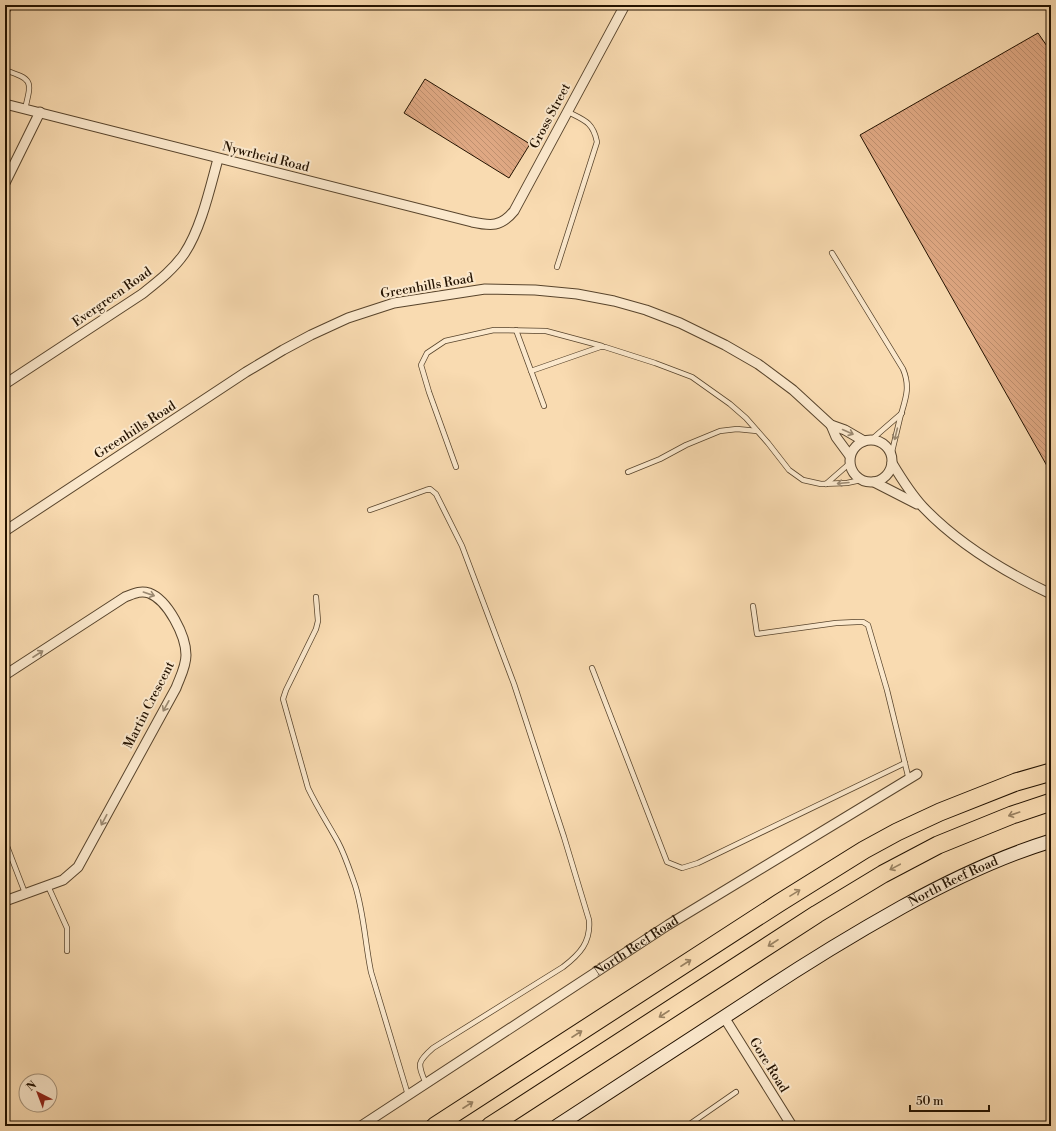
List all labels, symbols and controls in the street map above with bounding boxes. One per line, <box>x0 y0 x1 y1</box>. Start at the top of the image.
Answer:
street label: Gross Street <box>526 80 574 151</box>
street label: Nywrheid Road <box>221 138 312 176</box>
street label: Evergreen Road <box>69 263 155 330</box>
street label: Greenhills Road <box>379 270 475 302</box>
street label: Greenhills Road <box>91 397 179 462</box>
one-way arrow <box>892 428 900 441</box>
one-way arrow <box>842 429 854 436</box>
one-way arrow <box>837 479 850 487</box>
one-way arrow <box>143 591 155 599</box>
one-way arrow <box>32 650 43 658</box>
street label: Martin Crescent <box>120 658 178 751</box>
one-way arrow <box>161 700 169 712</box>
one-way arrow <box>1008 811 1020 819</box>
one-way arrow <box>99 814 107 826</box>
street label: North Reef Road <box>906 853 1001 910</box>
one-way arrow <box>890 864 902 872</box>
one-way arrow <box>789 888 801 896</box>
street label: North Reef Road <box>591 912 682 979</box>
one-way arrow <box>768 939 779 947</box>
one-way arrow <box>680 959 691 967</box>
one-way arrow <box>658 1010 670 1018</box>
one-way arrow <box>571 1030 582 1038</box>
street label: Gore Road <box>746 1035 792 1096</box>
north arrow <box>18 1073 58 1113</box>
text: N <box>24 1078 40 1094</box>
scale bar <box>910 1087 989 1113</box>
text: 50 m <box>916 1094 944 1109</box>
one-way arrow <box>462 1101 473 1109</box>

